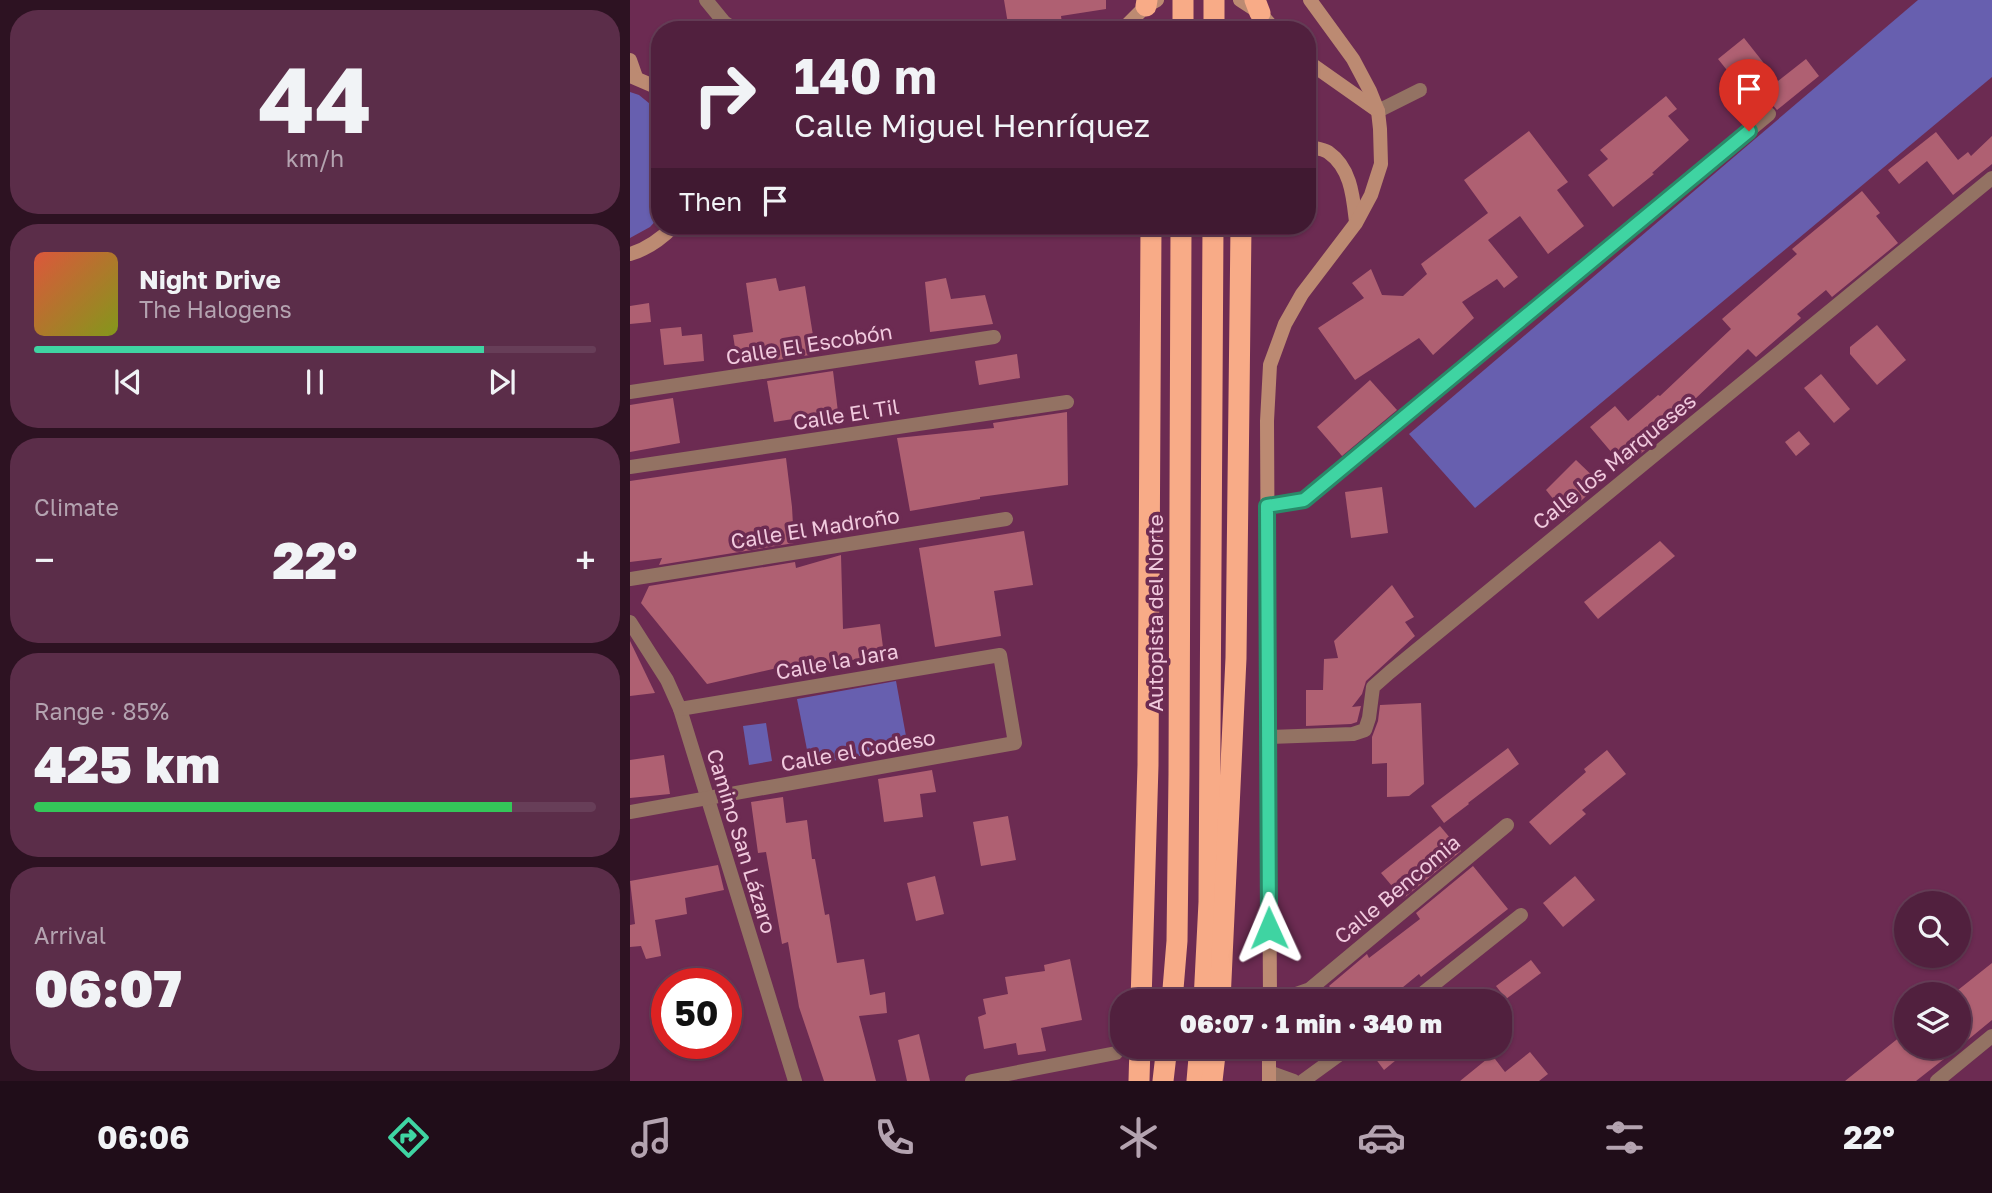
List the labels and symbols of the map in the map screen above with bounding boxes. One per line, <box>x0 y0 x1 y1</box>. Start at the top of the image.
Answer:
pin <box>1719 59 1779 131</box>
street label: Calle El Escobón <box>724 318 894 370</box>
street label: Calle los Marqueses <box>1527 387 1701 535</box>
street label: Calle El Til <box>791 393 901 435</box>
street label: Calle El Madroño <box>729 502 901 554</box>
street label: Autopista del Norte <box>1142 514 1168 712</box>
street label: Calle la Jara <box>774 637 900 685</box>
street label: Calle el Codeso <box>779 724 937 776</box>
street label: Camino San Lázaro <box>702 745 782 937</box>
street label: Calle Bencomia <box>1329 829 1465 949</box>
position arrow <box>1232 891 1306 965</box>
speed limit sign: 50 <box>651 968 742 1059</box>

